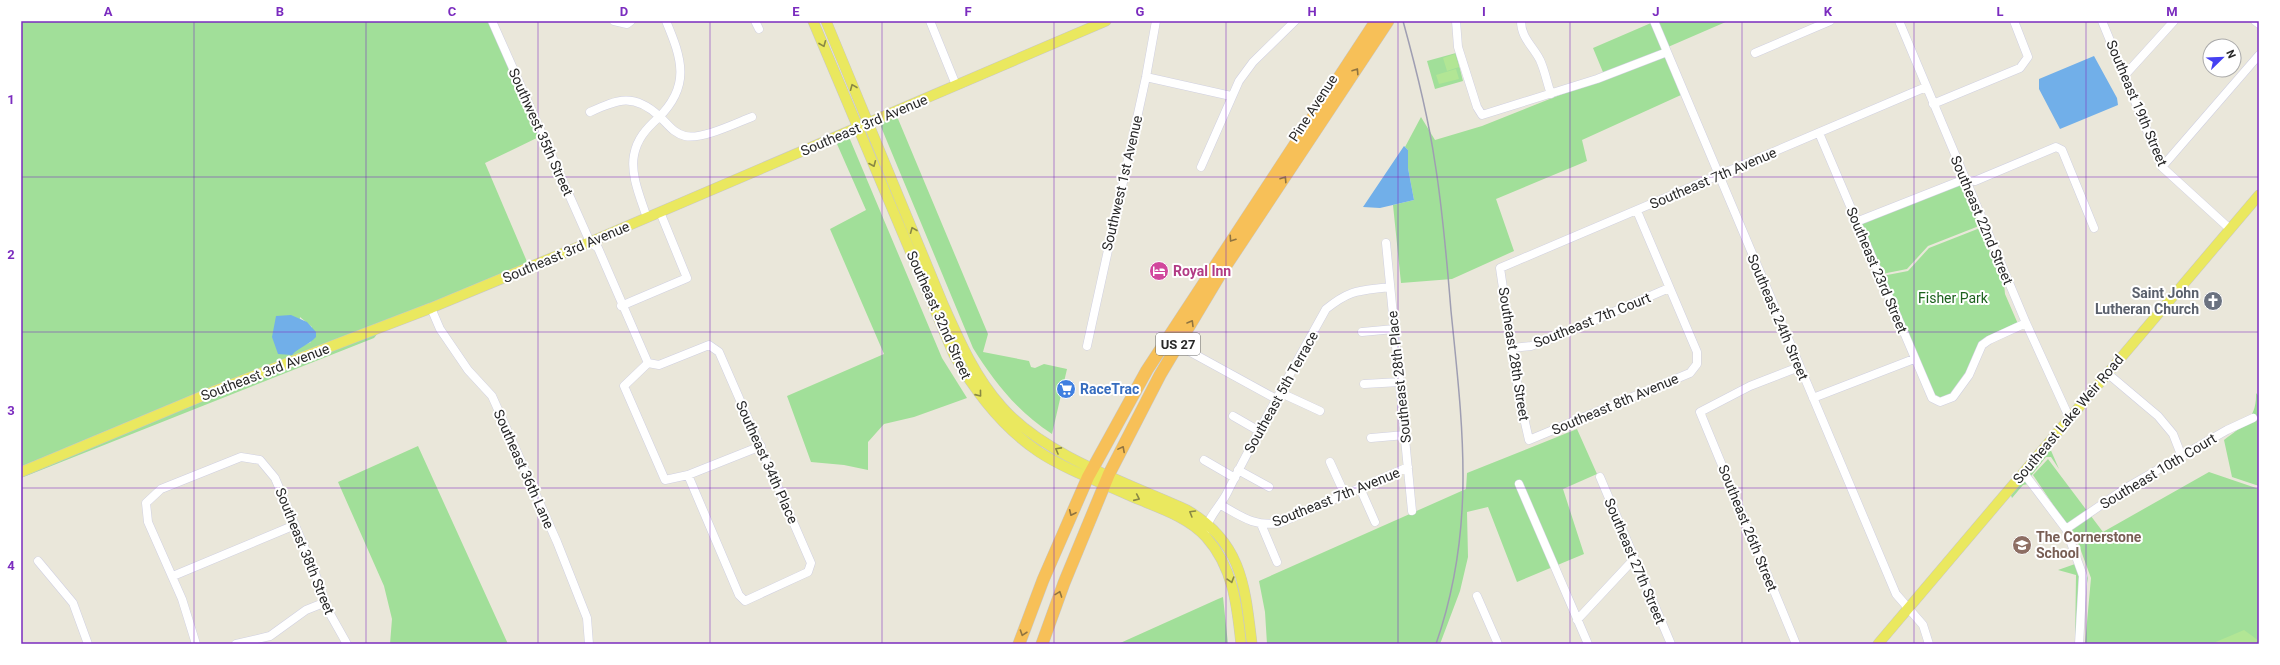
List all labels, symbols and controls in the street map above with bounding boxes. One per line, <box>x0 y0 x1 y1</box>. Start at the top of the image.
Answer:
text: A <box>104 4 113 19</box>
text: B <box>276 4 284 19</box>
text: C <box>448 4 457 19</box>
text: D <box>620 4 628 19</box>
text: E <box>792 4 800 19</box>
text: F <box>964 4 972 19</box>
text: G <box>1136 4 1145 19</box>
text: H <box>1307 4 1317 19</box>
text: I <box>1482 4 1486 19</box>
text: J <box>1652 4 1660 19</box>
text: K <box>1824 4 1833 19</box>
text: L <box>1996 4 2004 19</box>
text: M <box>2166 4 2178 19</box>
street label: Southeast 19th Street <box>2103 38 2171 169</box>
north arrow <box>2202 38 2242 78</box>
one-way arrow <box>818 40 826 48</box>
text: N <box>2223 48 2238 61</box>
street label: Southwest 35th Street <box>506 66 577 199</box>
one-way arrow <box>1351 68 1358 75</box>
street label: Pine Avenue <box>1285 71 1341 145</box>
one-way arrow <box>850 83 858 90</box>
street label: Southeast 3rd Avenue <box>798 91 930 159</box>
text: 1 <box>7 92 15 107</box>
street label: Southwest 1st Avenue <box>1099 114 1145 252</box>
street label: Southeast 7th Avenue <box>1647 144 1779 212</box>
street label: Southeast 22nd Street <box>1948 153 2017 287</box>
one-way arrow <box>868 159 876 167</box>
one-way arrow <box>1279 176 1287 183</box>
street label: Southeast 23rd Street <box>1843 205 1911 336</box>
street label: Southeast 3rd Avenue <box>500 218 632 286</box>
one-way arrow <box>910 226 918 234</box>
one-way arrow <box>1229 235 1237 242</box>
text: 2 <box>7 247 15 262</box>
street label: Southeast 32nd Street <box>904 249 975 382</box>
street label: Southeast 24th Street <box>1744 252 1812 383</box>
hotel icon: Royal Inn <box>1148 260 1170 282</box>
place label: Royal Inn <box>1173 263 1231 279</box>
place label: Saint John Lutheran Church <box>2095 285 2199 317</box>
street label: Southeast 28th Street <box>1496 286 1533 422</box>
street label: Southeast 7th Court <box>1531 289 1653 351</box>
park label: Fisher Park <box>1918 290 1989 306</box>
church icon: Saint John Lutheran Church <box>2202 290 2224 312</box>
street label: Southeast 28th Place <box>1384 310 1414 444</box>
one-way arrow <box>1186 320 1193 327</box>
street label: Southeast 5th Terrace <box>1241 328 1321 456</box>
road number: US 27 <box>1156 333 1200 355</box>
street label: Southeast 3rd Avenue <box>199 340 331 404</box>
street label: Southeast Lake Weir Road <box>2009 351 2127 487</box>
street label: Southeast 8th Avenue <box>1549 370 1681 438</box>
supermarket icon: RaceTrac <box>1055 378 1077 400</box>
place label: RaceTrac <box>1080 381 1139 397</box>
one-way arrow <box>974 390 981 397</box>
street label: Southeast 34th Place <box>733 398 801 526</box>
text: 3 <box>7 403 15 418</box>
street label: Southeast 36th Lane <box>491 407 557 531</box>
street label: Southeast 10th Court <box>2097 430 2219 512</box>
one-way arrow <box>1117 446 1125 453</box>
one-way arrow <box>1055 448 1062 455</box>
street label: Southeast 26th Street <box>1715 462 1781 594</box>
street label: Southeast 7th Avenue <box>1270 464 1402 530</box>
street label: Southeast 38th Street <box>272 485 338 617</box>
one-way arrow <box>1132 493 1140 501</box>
street label: Southeast 27th Street <box>1601 496 1669 627</box>
one-way arrow <box>1069 508 1077 516</box>
one-way arrow <box>1189 510 1196 517</box>
place label: The Cornerstone School <box>2036 529 2142 561</box>
school or university icon: The Cornerstone School <box>2011 534 2033 556</box>
text: 4 <box>7 558 15 573</box>
one-way arrow <box>1226 576 1235 583</box>
one-way arrow <box>1055 591 1063 598</box>
one-way arrow <box>1019 629 1028 636</box>

